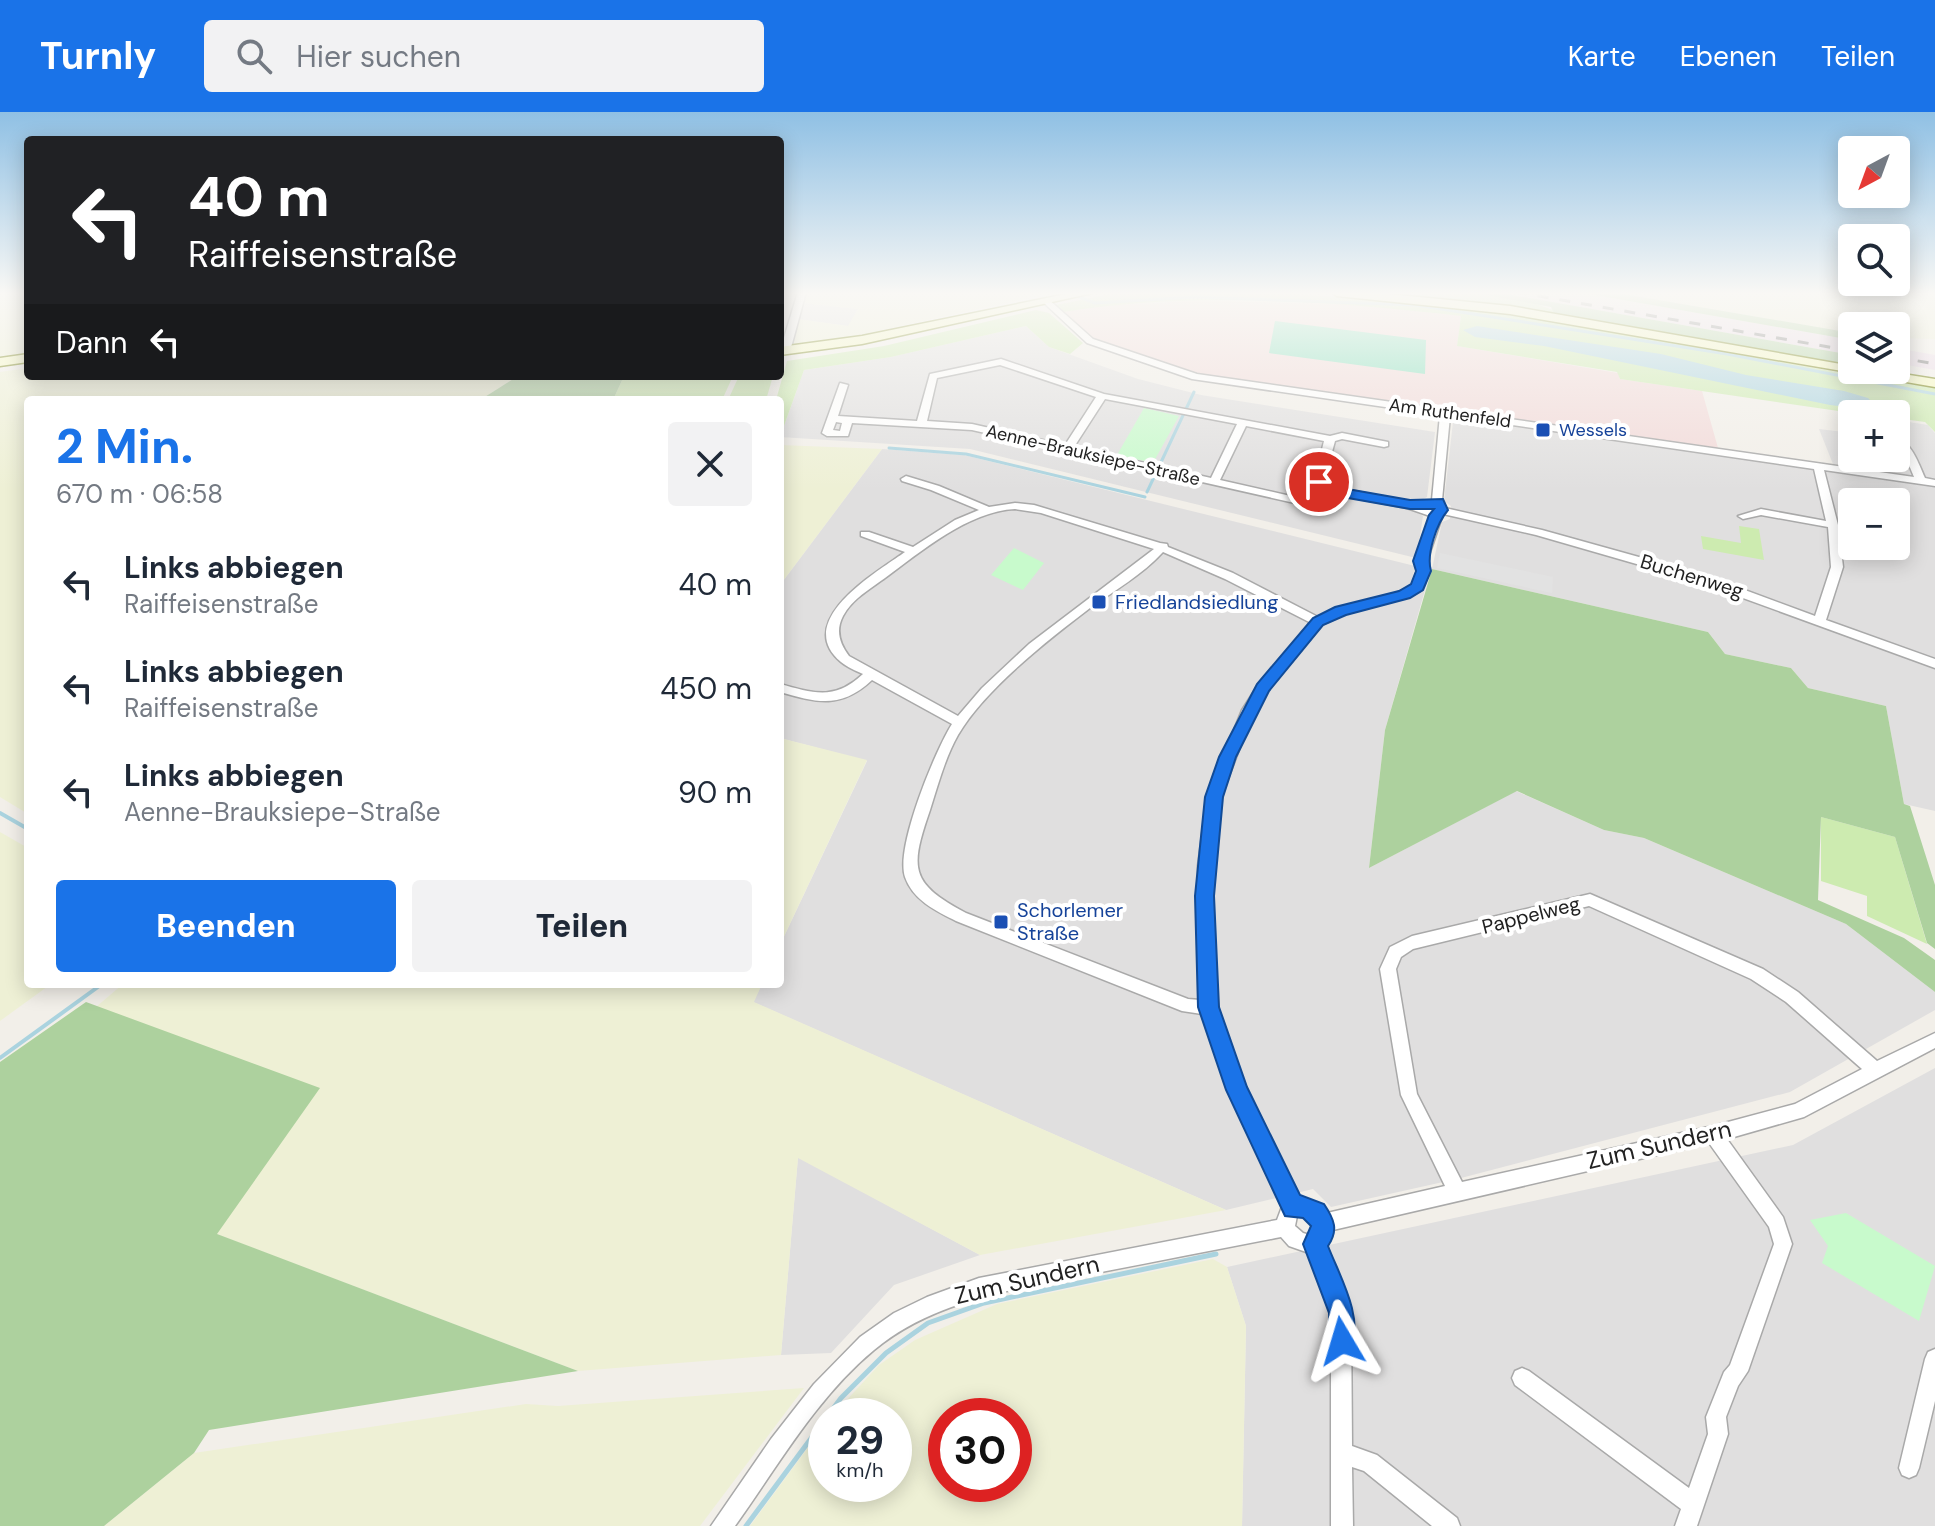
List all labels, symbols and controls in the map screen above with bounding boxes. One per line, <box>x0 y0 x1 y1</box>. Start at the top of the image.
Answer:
search box <box>204 20 764 92</box>
text: Turnly <box>40 31 156 81</box>
icon: search <box>232 34 276 78</box>
text: Hier suchen <box>296 37 461 76</box>
text: Karte <box>1568 38 1636 75</box>
text: Ebenen <box>1680 38 1777 75</box>
text: Teilen <box>1821 38 1895 75</box>
north arrow <box>1838 136 1910 208</box>
map controls <box>1838 136 1910 560</box>
text: 40 m <box>188 160 330 233</box>
icon: left <box>56 168 160 272</box>
button: search <box>1838 224 1910 296</box>
text: Raiffeisenstraße <box>188 231 457 278</box>
button: layers <box>1838 312 1910 384</box>
icon: left <box>143 320 187 364</box>
text: Dann <box>56 323 127 362</box>
street label: Am Ruthenfeld <box>1387 393 1513 433</box>
button: + <box>1838 400 1910 472</box>
text: 2 Min. <box>56 415 193 478</box>
place label: Wessels <box>1559 418 1627 442</box>
street label: Aenne-Brauksiepe-Straße <box>984 419 1202 491</box>
marker: Wessels <box>1534 421 1552 439</box>
button: close <box>668 422 752 506</box>
pin <box>1285 448 1353 516</box>
icon: arrive <box>1297 460 1341 504</box>
text: 670 m · 06:58 <box>56 477 223 511</box>
button: − <box>1838 488 1910 560</box>
text: Links abbiegen <box>124 548 344 587</box>
street label: Buchenweg <box>1637 548 1747 604</box>
icon: left <box>56 562 100 606</box>
text: 40 m <box>679 565 752 604</box>
text: Raiffeisenstraße <box>124 587 318 621</box>
place label: Friedlandsiedlung <box>1115 589 1278 615</box>
marker: Friedlandsiedlung <box>1090 593 1108 611</box>
text: Links abbiegen <box>124 652 344 691</box>
icon: left <box>56 666 100 710</box>
text: 450 m <box>660 669 752 708</box>
text: Raiffeisenstraße <box>124 691 318 725</box>
text: Links abbiegen <box>124 756 344 795</box>
icon: left <box>56 770 100 814</box>
text: 90 m <box>678 773 752 812</box>
text: Aenne-Brauksiepe-Straße <box>124 795 441 829</box>
button: Beenden <box>56 880 396 972</box>
button: Teilen <box>412 880 752 972</box>
street label: Pappelweg <box>1479 890 1583 940</box>
place label: Schorlemer Straße <box>1017 897 1123 946</box>
marker: Schorlemer Straße <box>992 913 1010 931</box>
street label: Zum Sundern <box>1584 1113 1734 1176</box>
street label: Zum Sundern <box>952 1248 1102 1311</box>
position arrow <box>1300 1299 1384 1383</box>
speed limit sign: 30 <box>928 1398 1032 1502</box>
text: 29 <box>836 1414 884 1466</box>
text: km/h <box>836 1457 884 1483</box>

